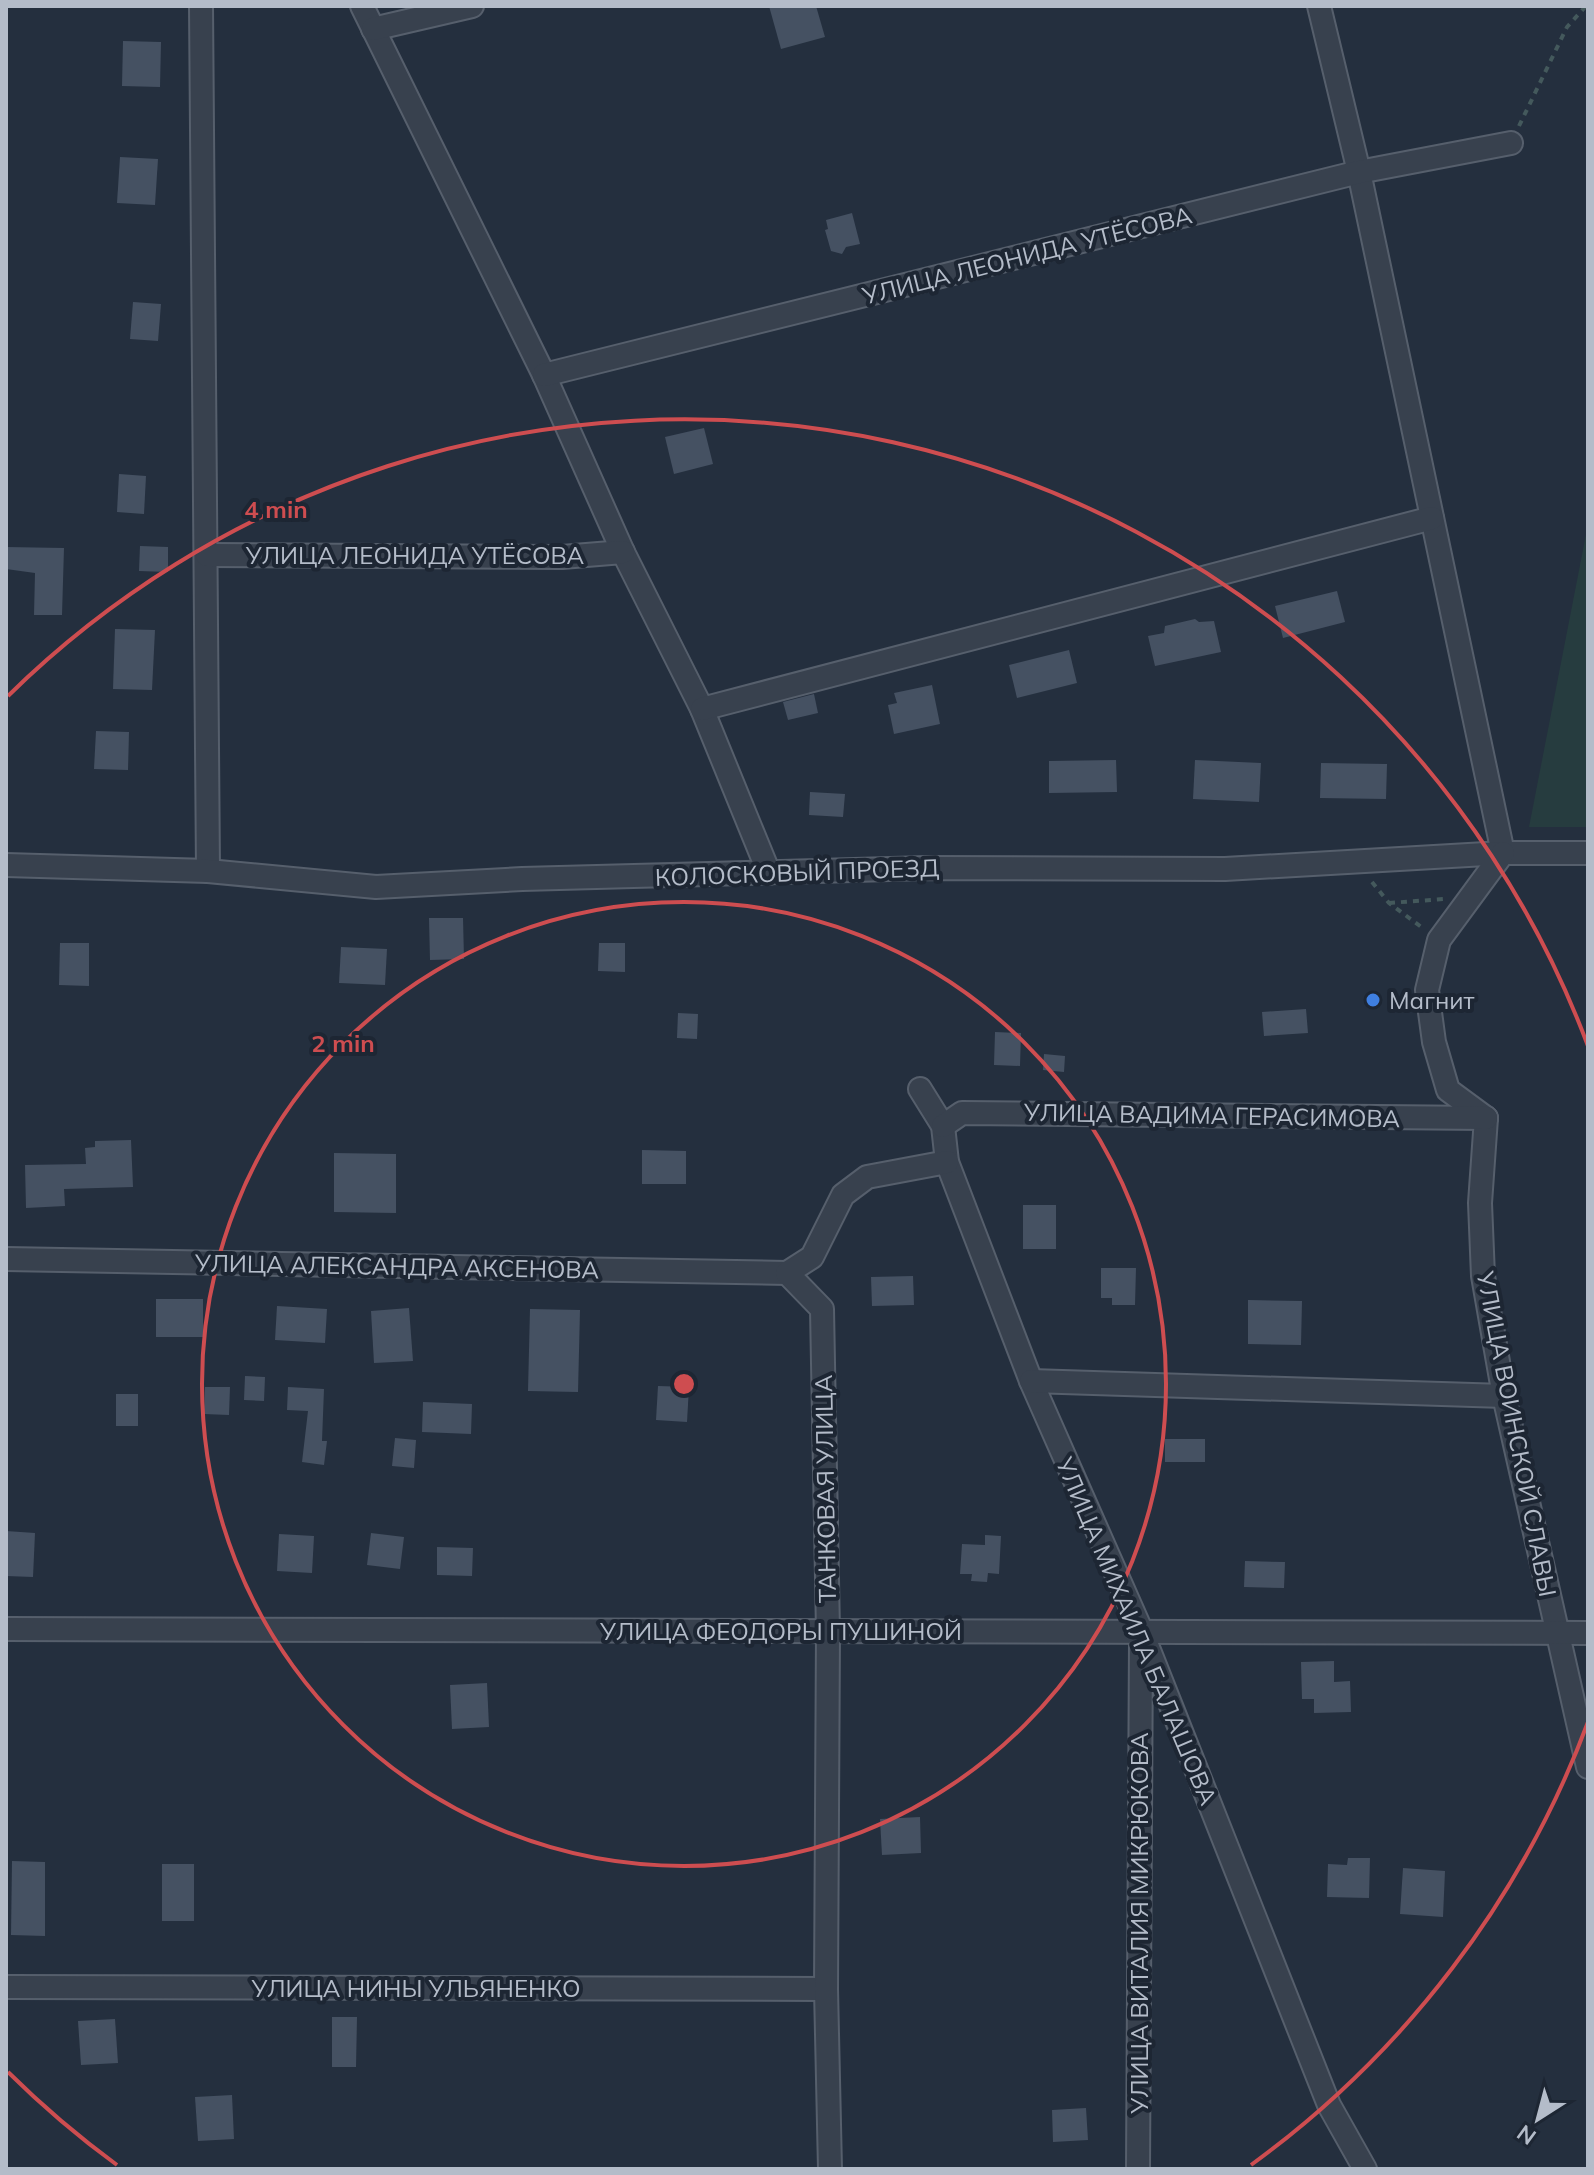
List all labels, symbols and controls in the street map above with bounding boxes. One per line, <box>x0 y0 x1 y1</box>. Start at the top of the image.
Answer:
street label: УЛИЦА ЛЕОНИДА УТЁСОВА <box>858 199 1195 311</box>
text: 4 min <box>244 494 308 524</box>
street label: УЛИЦА ЛЕОНИДА УТЁСОВА <box>245 540 585 570</box>
street label: КОЛОСКОВЫЙ ПРОЕЗД <box>654 852 940 892</box>
place label: Магнит <box>1389 985 1475 1015</box>
marker: Магнит <box>1364 991 1382 1009</box>
text: 2 min <box>311 1028 375 1058</box>
street label: УЛИЦА ВАДИМА ГЕРАСИМОВА <box>1023 1097 1401 1133</box>
street label: УЛИЦА АЛЕКСАНДРА АКСЕНОВА <box>194 1247 600 1285</box>
street label: УЛИЦА ВОИНСКОЙ СЛАВЫ <box>1471 1268 1563 1599</box>
centre of rings <box>670 1370 698 1398</box>
street label: ТАНКОВАЯ УЛИЦА <box>808 1374 842 1603</box>
street label: УЛИЦА МИХАИЛА БАЛАШОВА <box>1050 1452 1224 1810</box>
street label: УЛИЦА ФЕОДОРЫ ПУШИНОЙ <box>599 1616 962 1646</box>
street label: УЛИЦА ВИТАЛИЯ МИКРЮКОВА <box>1124 1732 1154 2115</box>
street label: УЛИЦА НИНЫ УЛЬЯНЕНКО <box>250 1973 581 2003</box>
north arrow <box>1498 2079 1578 2159</box>
text: N <box>1511 2119 1541 2151</box>

